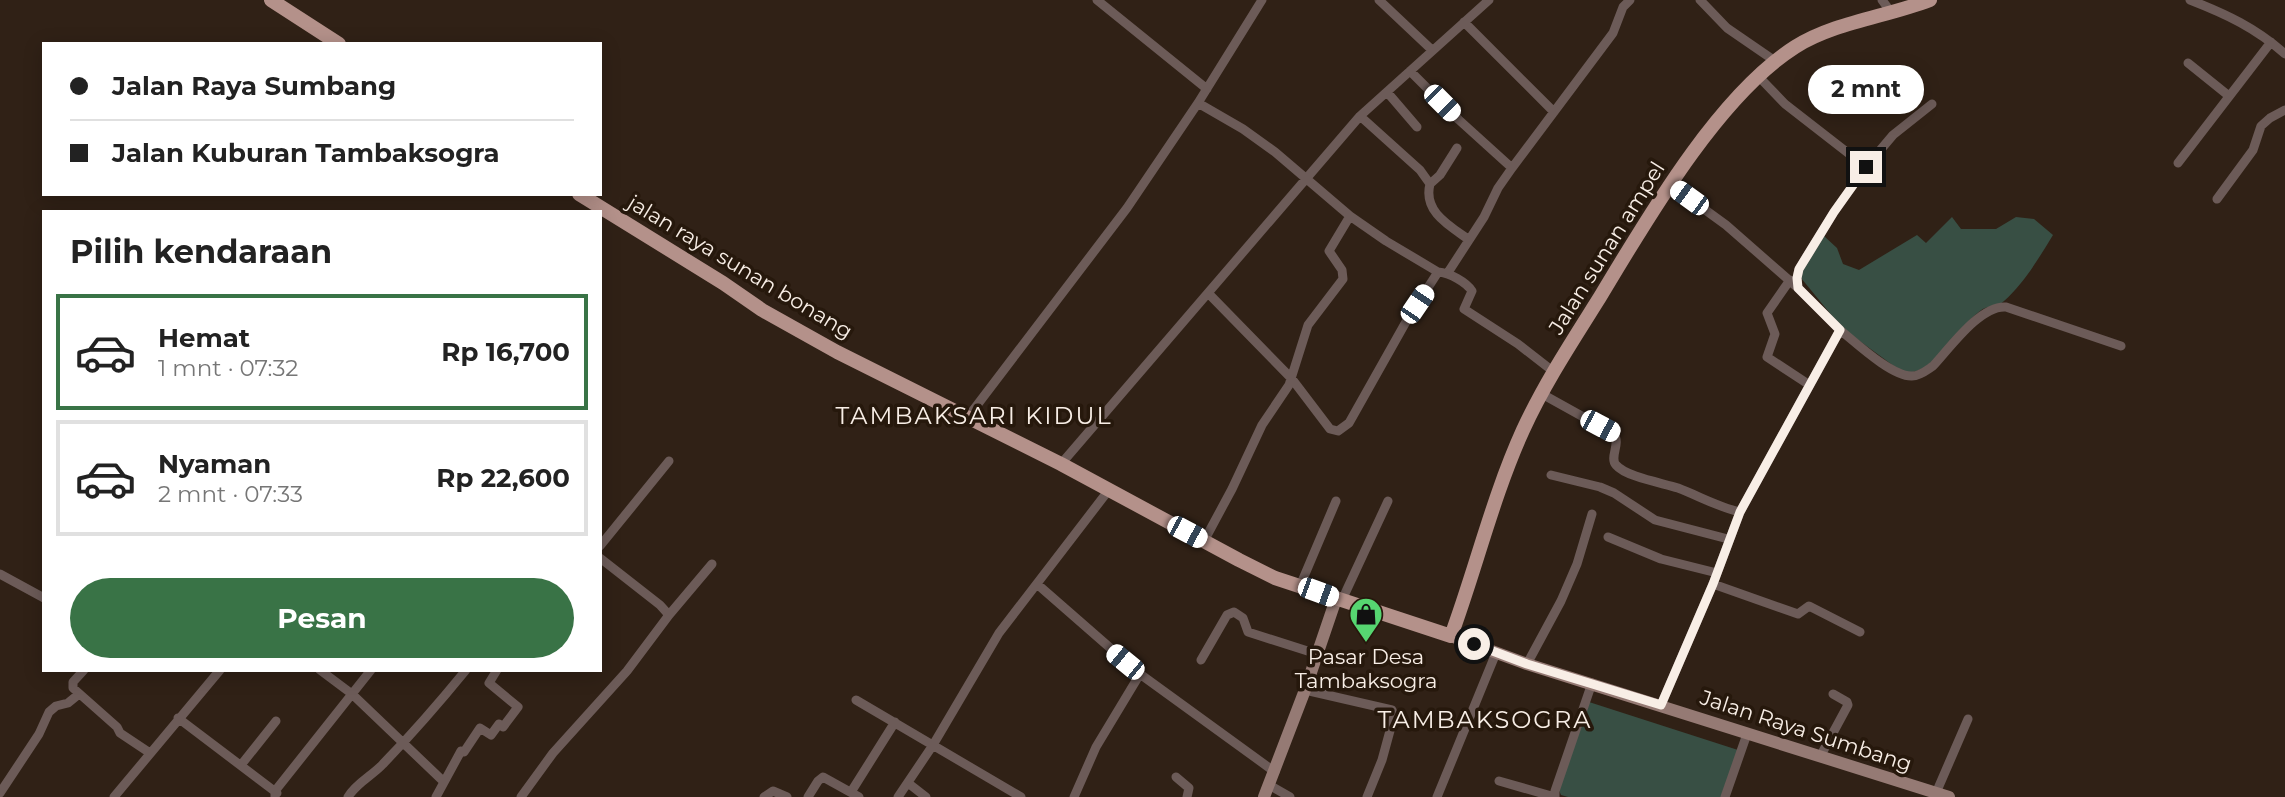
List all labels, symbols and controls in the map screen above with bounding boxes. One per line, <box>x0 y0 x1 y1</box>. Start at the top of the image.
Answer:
callout: 2 mnt <box>1808 66 1924 114</box>
text: Jalan Raya Sumbang <box>112 70 396 102</box>
text: 2 mnt <box>1831 75 1901 103</box>
car <box>1420 81 1465 125</box>
text: Jalan Kuburan Tambaksogra <box>112 137 500 169</box>
route end <box>1850 151 1882 183</box>
street label: Jalan sunan ampel <box>1543 157 1670 339</box>
car <box>1666 177 1713 219</box>
street label: jalan raya sunan bonang <box>622 189 857 344</box>
text: Pilih kendaraan <box>70 232 332 271</box>
car <box>1397 281 1438 327</box>
icon: car <box>74 321 137 384</box>
text: Hemat <box>158 322 250 354</box>
text: Rp 16,700 <box>441 336 570 368</box>
text: 1 mnt · 07:32 <box>158 354 298 382</box>
district label: TAMBAKSARI KIDUL <box>835 401 1113 430</box>
car <box>1577 407 1624 445</box>
icon: car <box>74 447 137 510</box>
text: Nyaman <box>158 448 271 480</box>
text: Rp 22,600 <box>436 462 570 494</box>
text: 2 mnt · 07:33 <box>158 480 303 508</box>
car <box>1164 513 1211 551</box>
car <box>1295 575 1342 609</box>
button: Pesan <box>70 578 574 658</box>
shop icon: Pasar Desa Tambaksogra <box>1347 595 1385 644</box>
route start <box>1458 628 1490 660</box>
car <box>1103 641 1148 683</box>
place label: Pasar Desa Tambaksogra <box>1295 644 1437 693</box>
street label: Jalan Raya Sumbang <box>1696 684 1915 777</box>
district label: TAMBAKSOGRA <box>1378 705 1592 734</box>

